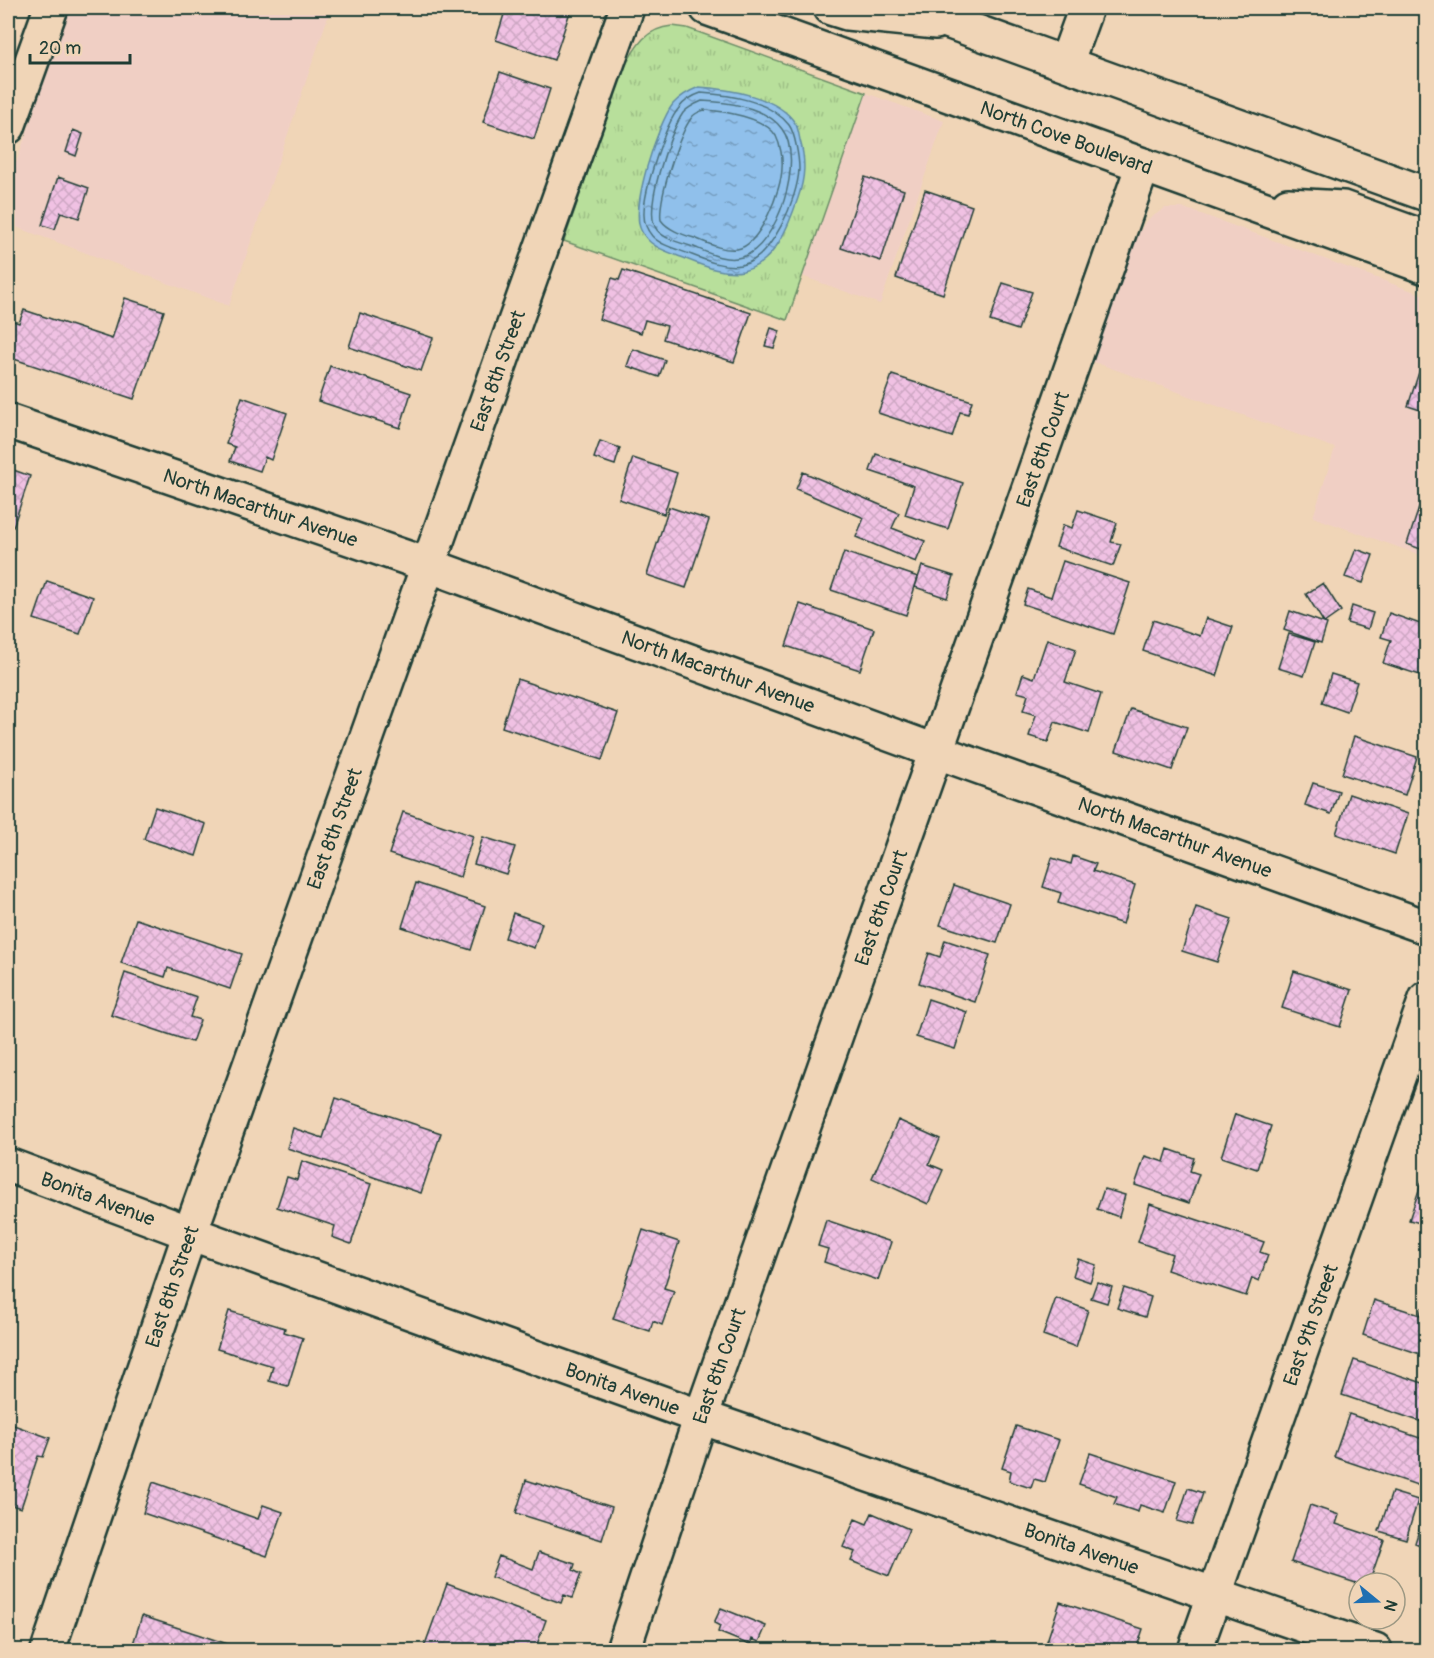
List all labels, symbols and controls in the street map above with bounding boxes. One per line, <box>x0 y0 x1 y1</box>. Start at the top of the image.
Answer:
scale bar <box>30 27 130 65</box>
text: 20 m <box>39 37 81 60</box>
street label: North Cove Boulevard <box>977 95 1156 180</box>
street label: East 8th Street <box>464 306 531 435</box>
street label: East 8th Court <box>1011 387 1075 511</box>
street label: North Macarthur Avenue <box>160 463 361 553</box>
street label: North Macarthur Avenue <box>618 625 818 718</box>
street label: East 8th Street <box>301 763 368 893</box>
street label: North Macarthur Avenue <box>1075 791 1275 883</box>
street label: East 8th Court <box>849 845 913 969</box>
street label: Bonita Avenue <box>37 1166 159 1231</box>
street label: East 8th Street <box>139 1221 204 1351</box>
street label: East 9th Street <box>1277 1260 1344 1389</box>
street label: East 8th Court <box>687 1304 751 1427</box>
street label: Bonita Avenue <box>562 1357 683 1421</box>
street label: Bonita Avenue <box>1021 1517 1142 1580</box>
north arrow <box>1347 1571 1407 1631</box>
text: N <box>1379 1597 1401 1614</box>

